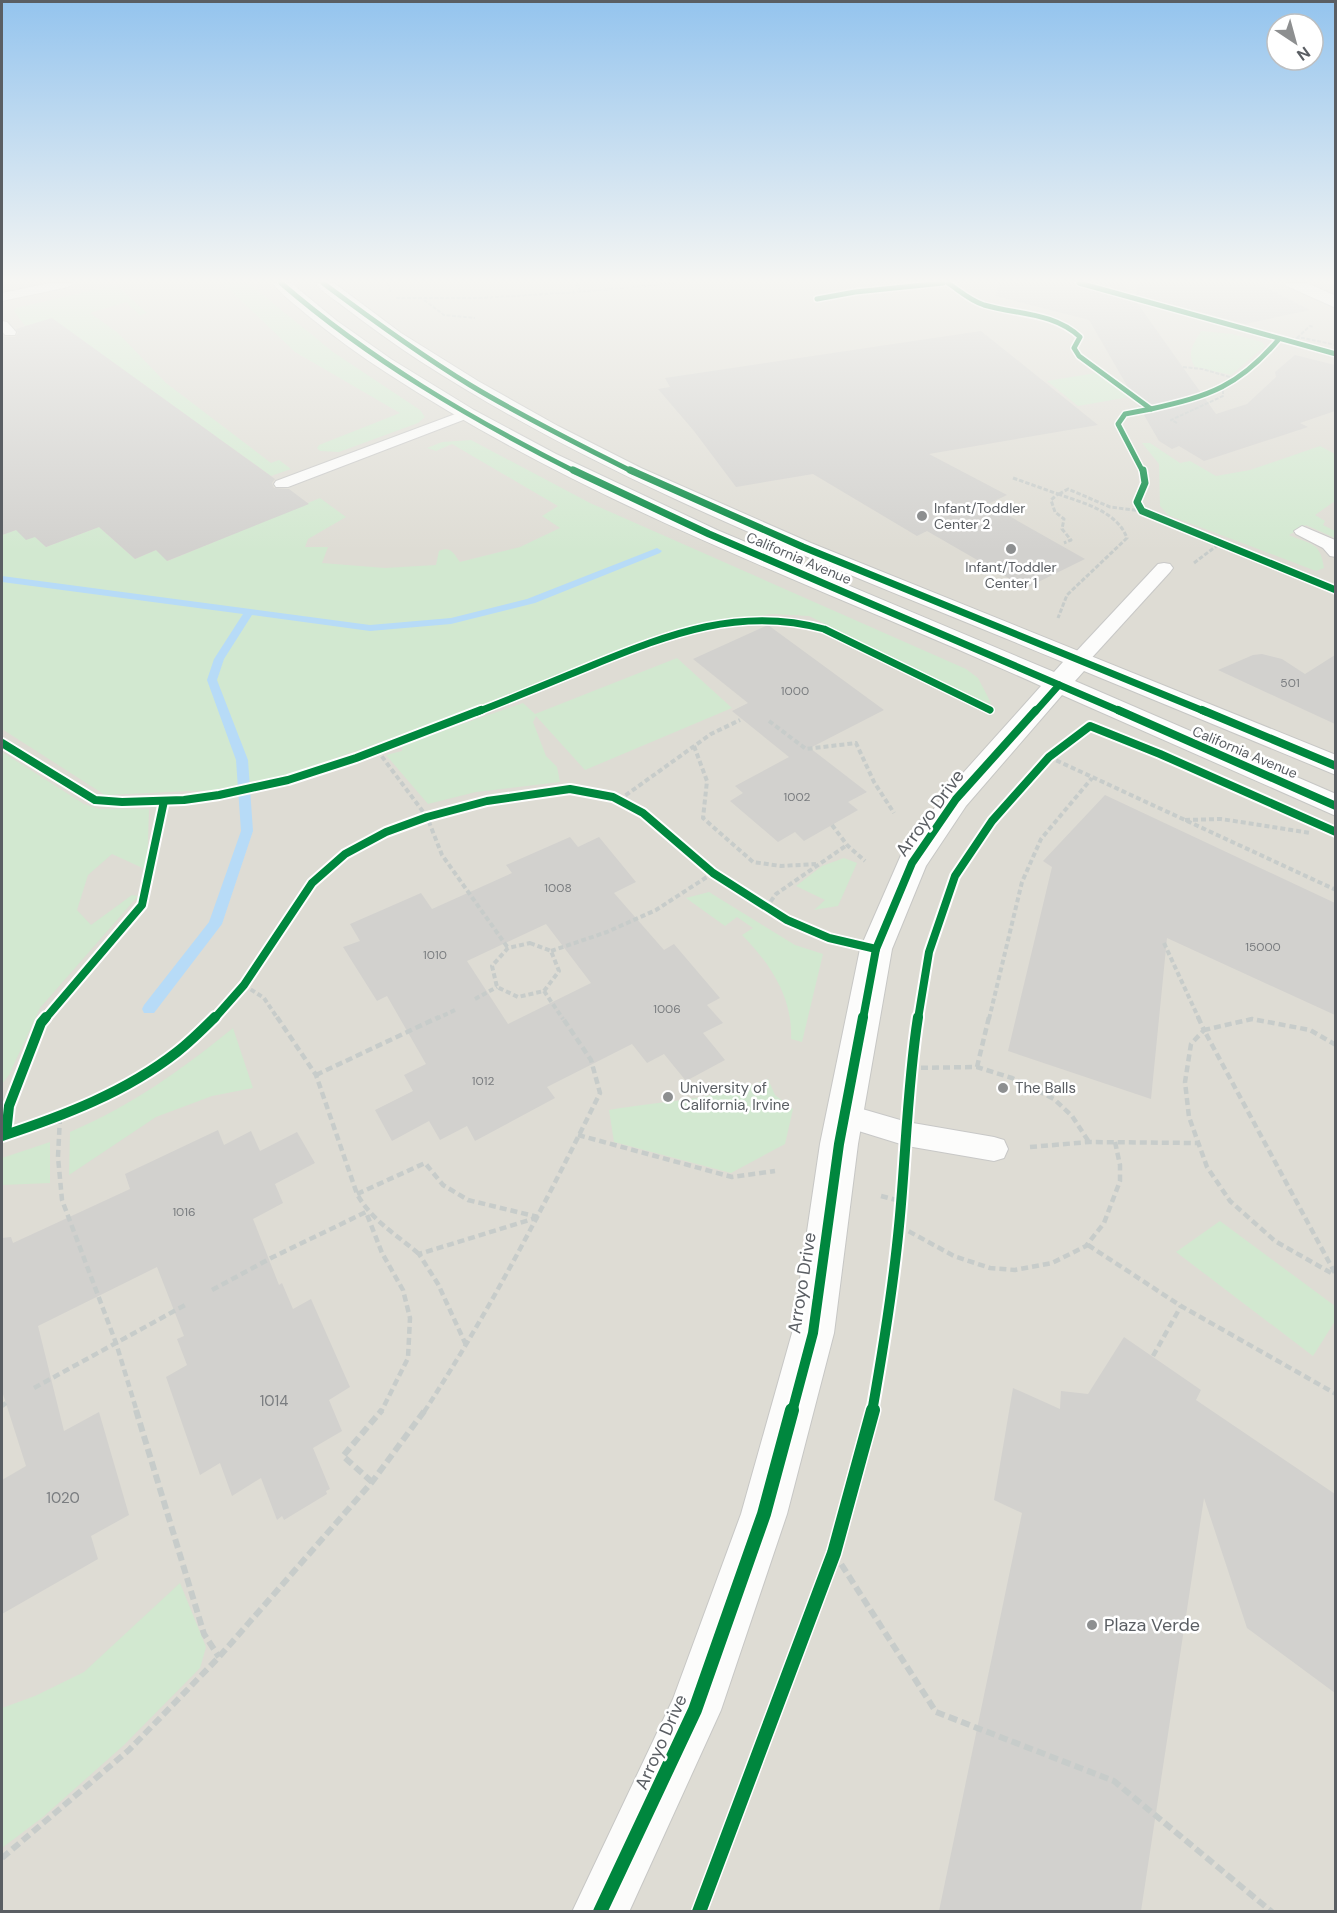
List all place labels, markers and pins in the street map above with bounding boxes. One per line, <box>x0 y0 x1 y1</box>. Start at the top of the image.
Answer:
place label: Infant/Toddler Center 2 <box>934 499 1025 533</box>
marker: Infant/Toddler Center 2 <box>915 509 929 523</box>
marker: Infant/Toddler Center 1 <box>1004 542 1018 556</box>
place label: Infant/Toddler Center 1 <box>965 558 1057 592</box>
place label: University of California, Irvine <box>680 1078 790 1115</box>
place label: The Balls <box>1015 1078 1076 1098</box>
marker: The Balls <box>996 1081 1010 1095</box>
marker: University of California, Irvine <box>661 1090 675 1104</box>
place label: Plaza Verde <box>1104 1613 1200 1637</box>
marker: Plaza Verde <box>1085 1618 1099 1632</box>

